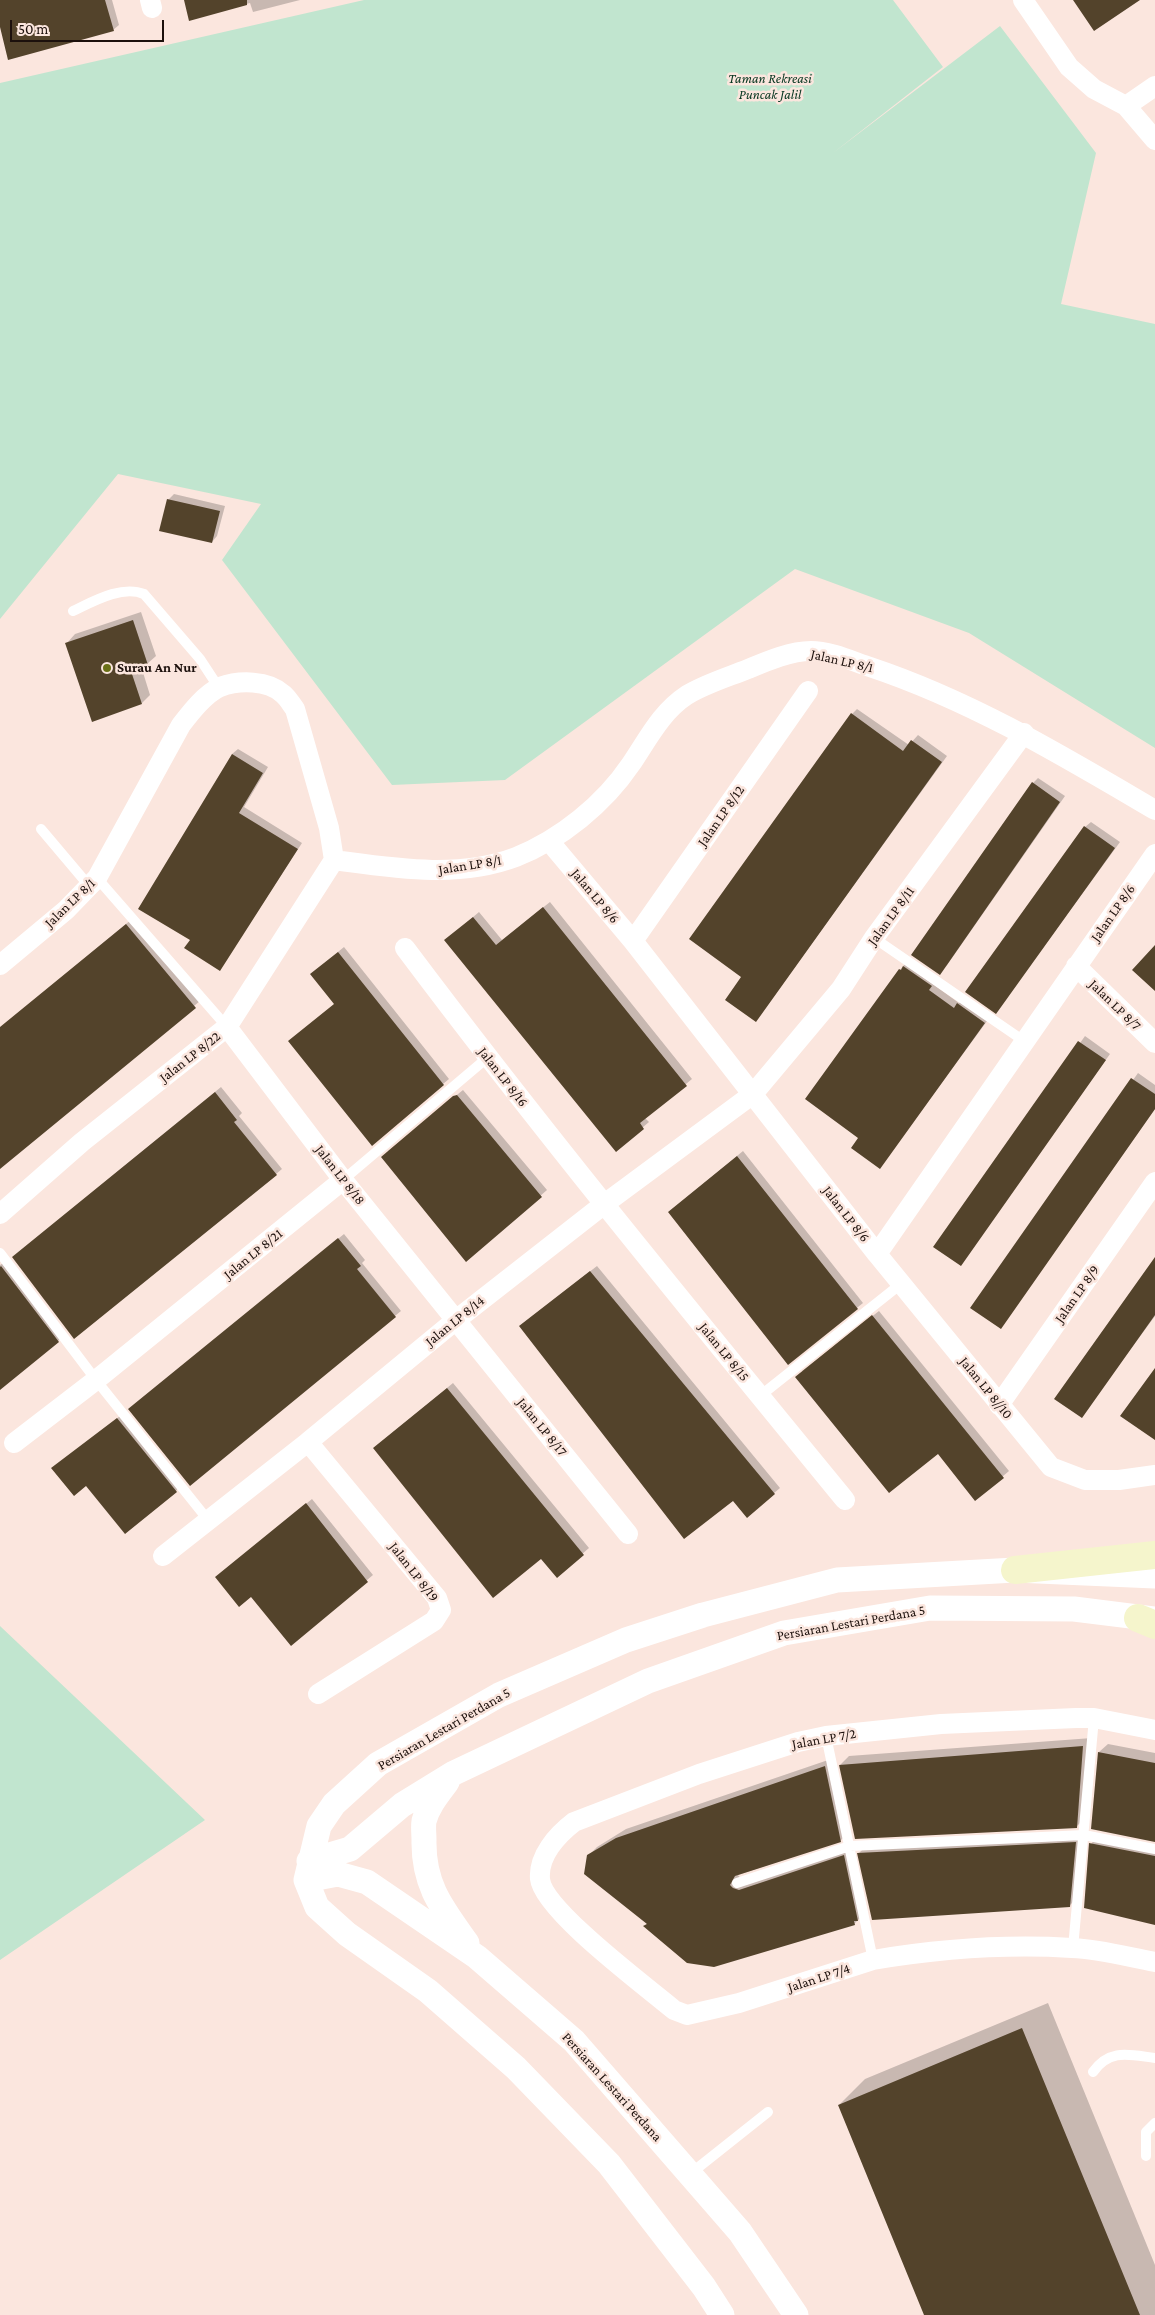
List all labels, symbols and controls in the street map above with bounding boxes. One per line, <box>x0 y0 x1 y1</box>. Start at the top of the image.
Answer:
scale bar <box>12 10 166 42</box>
text: 50 m <box>18 21 48 37</box>
park label: Taman Rekreasi Puncak Jalil <box>728 71 812 104</box>
street label: Jalan LP 8/1 <box>809 646 875 676</box>
place label: Surau An Nur <box>117 660 197 676</box>
marker: Surau An Nur <box>101 662 113 674</box>
street label: Jalan LP 8/12 <box>694 782 748 850</box>
street label: Jalan LP 8/1 <box>437 852 503 878</box>
street label: Jalan LP 8/6 <box>567 865 623 927</box>
street label: Jalan LP 8/1 <box>41 875 99 931</box>
street label: Jalan LP 8/6 <box>1087 881 1139 945</box>
street label: Jalan LP 8/11 <box>864 883 918 949</box>
street label: Jalan LP 8/7 <box>1085 976 1145 1034</box>
street label: Jalan LP 8/22 <box>156 1028 224 1086</box>
street label: Jalan LP 8/16 <box>475 1044 531 1110</box>
street label: Jalan LP 8/18 <box>311 1142 369 1208</box>
street label: Jalan LP 8/6 <box>819 1183 873 1245</box>
street label: Jalan LP 8/21 <box>220 1225 286 1283</box>
street label: Jalan LP 8/9 <box>1051 1262 1103 1326</box>
street label: Jalan LP 8/14 <box>422 1292 488 1350</box>
street label: Jalan LP 8/15 <box>695 1319 753 1385</box>
street label: Jalan LP 8//10 <box>956 1353 1016 1423</box>
street label: Jalan LP 8/17 <box>513 1394 571 1460</box>
street label: Jalan LP 8/19 <box>386 1539 442 1605</box>
street label: Persiaran Lestari Perdana 5 <box>776 1602 926 1644</box>
street label: Persiaran Lestari Perdana 5 <box>375 1684 513 1774</box>
street label: Jalan LP 7/2 <box>791 1725 857 1753</box>
street label: Jalan LP 7/4 <box>786 1960 852 1996</box>
street label: Persiaran Lestari Perdana <box>559 2029 665 2145</box>

